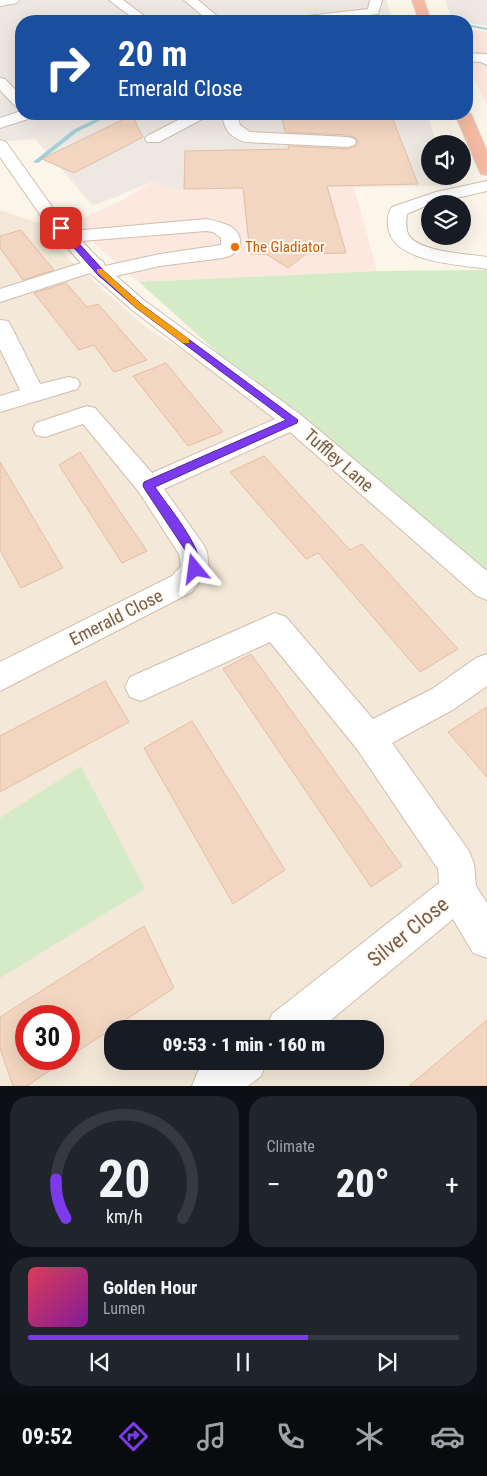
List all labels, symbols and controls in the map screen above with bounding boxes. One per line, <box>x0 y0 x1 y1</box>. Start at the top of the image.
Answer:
text: 20 m <box>118 34 187 75</box>
icon: right <box>35 35 100 100</box>
text: Emerald Close <box>118 76 243 101</box>
map controls <box>421 135 471 245</box>
button: sound <box>421 135 471 185</box>
button: layers <box>421 195 471 245</box>
pin <box>40 207 82 249</box>
icon: arrive <box>47 214 75 242</box>
place label: The Gladiator <box>245 238 325 256</box>
marker: The Gladiator <box>229 241 241 253</box>
street label: Tuffley Lane <box>300 424 378 496</box>
position arrow <box>168 542 220 594</box>
street label: Emerald Close <box>66 585 166 649</box>
street label: Silver Close <box>363 892 453 972</box>
speed limit sign: 30 <box>15 1005 80 1070</box>
text: 09:53 · 1 min · 160 m <box>163 1033 325 1056</box>
text: Climate <box>267 1137 315 1156</box>
text: 20 <box>98 1149 151 1210</box>
text: 20° <box>336 1162 390 1206</box>
text: − <box>267 1168 281 1201</box>
text: + <box>445 1168 459 1201</box>
text: km/h <box>106 1206 143 1227</box>
text: Golden Hour <box>103 1276 197 1299</box>
text: Lumen <box>103 1299 145 1318</box>
icon: previous <box>86 1348 114 1376</box>
icon: pause <box>229 1348 257 1376</box>
icon: next <box>373 1348 401 1376</box>
icon: directions <box>116 1419 151 1454</box>
icon: music <box>194 1419 229 1454</box>
icon: phone <box>273 1419 308 1454</box>
icon: climate <box>352 1419 387 1454</box>
icon: car <box>430 1419 465 1454</box>
text: 09:52 <box>22 1424 72 1449</box>

